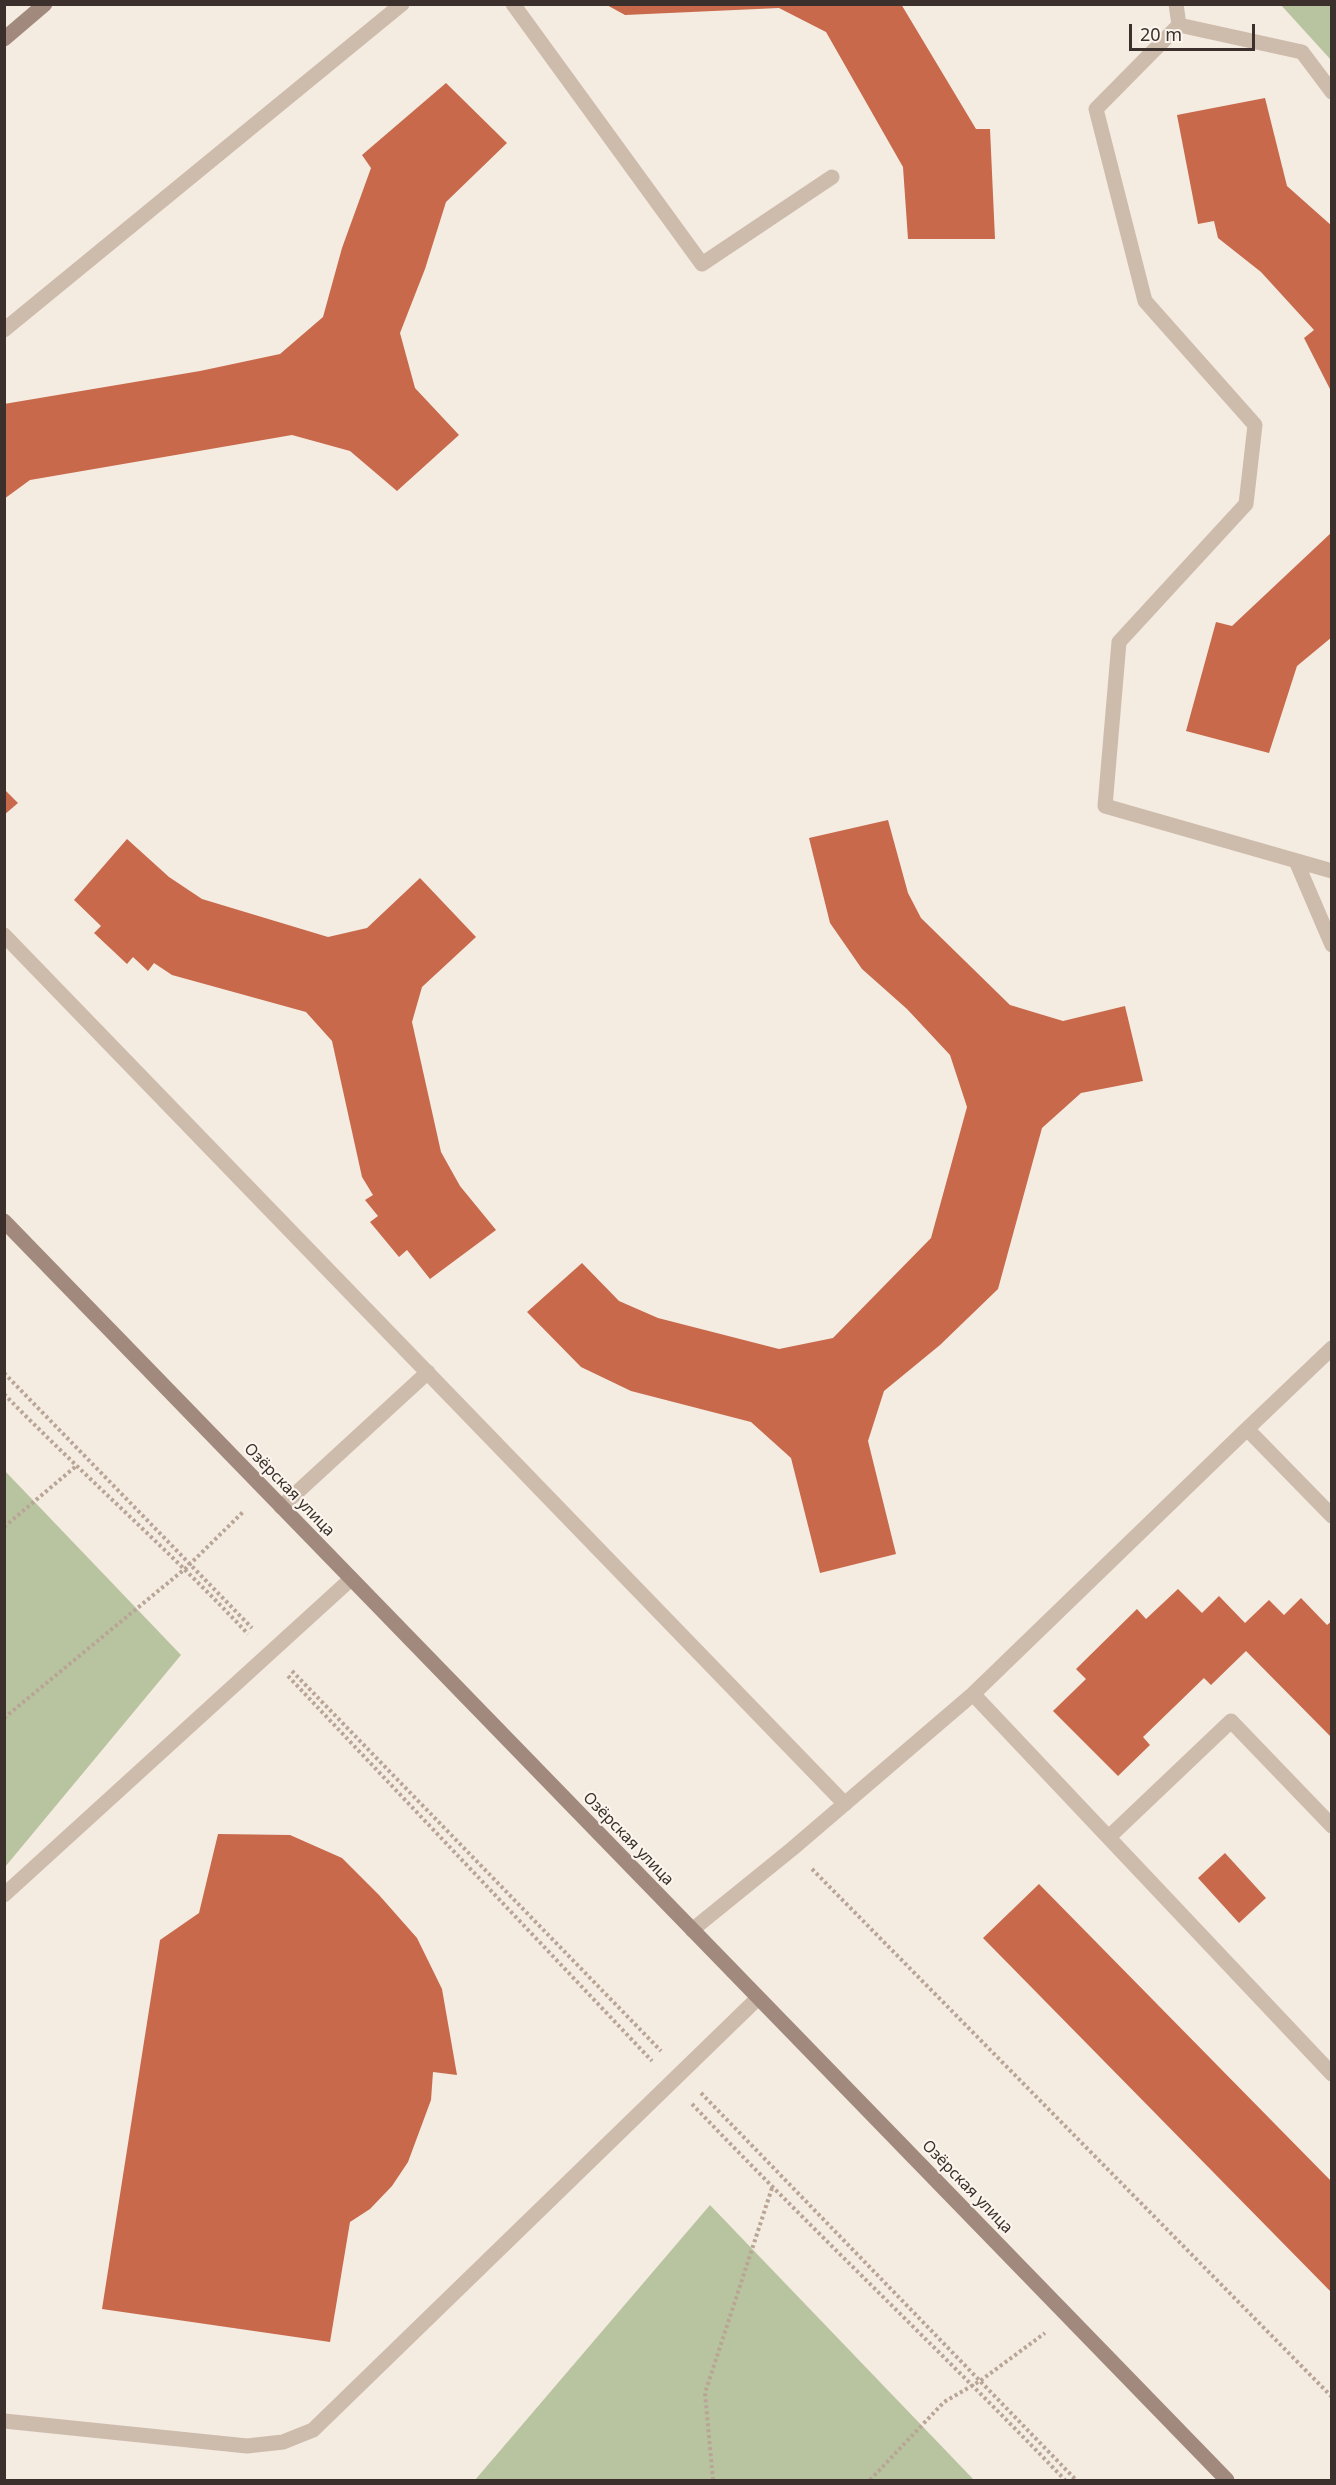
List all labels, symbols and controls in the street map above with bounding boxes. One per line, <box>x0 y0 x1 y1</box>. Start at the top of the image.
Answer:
scale bar <box>1132 12 1258 50</box>
text: 20 m <box>1140 22 1182 46</box>
street label: Озёрская улица <box>240 1439 338 1541</box>
street label: Озёрская улица <box>579 1788 677 1890</box>
street label: Озёрская улица <box>918 2136 1016 2238</box>

